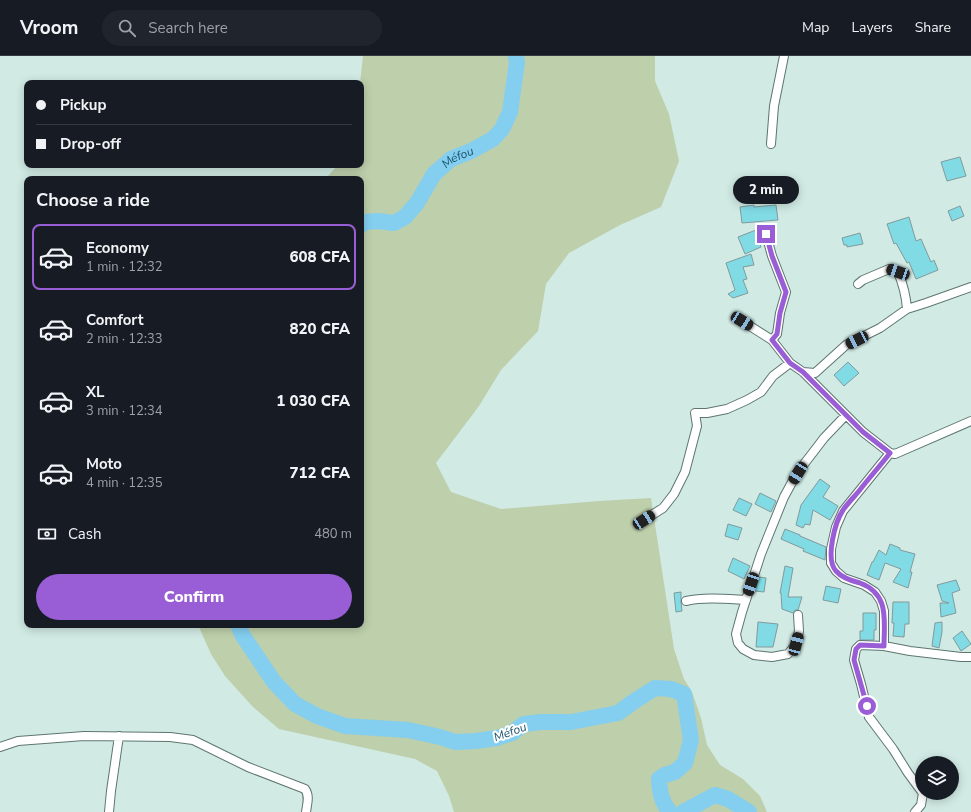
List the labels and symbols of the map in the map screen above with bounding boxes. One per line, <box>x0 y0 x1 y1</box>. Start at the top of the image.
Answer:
water label: Méfou <box>438 143 476 172</box>
callout: 2 min <box>733 176 799 204</box>
route end <box>757 225 775 243</box>
car <box>885 262 911 282</box>
car <box>729 310 755 332</box>
car <box>844 329 870 351</box>
car <box>787 460 809 486</box>
car <box>631 508 657 532</box>
car <box>742 571 760 597</box>
car <box>787 631 805 657</box>
route start <box>858 697 876 715</box>
water label: Méfou <box>491 719 529 745</box>

